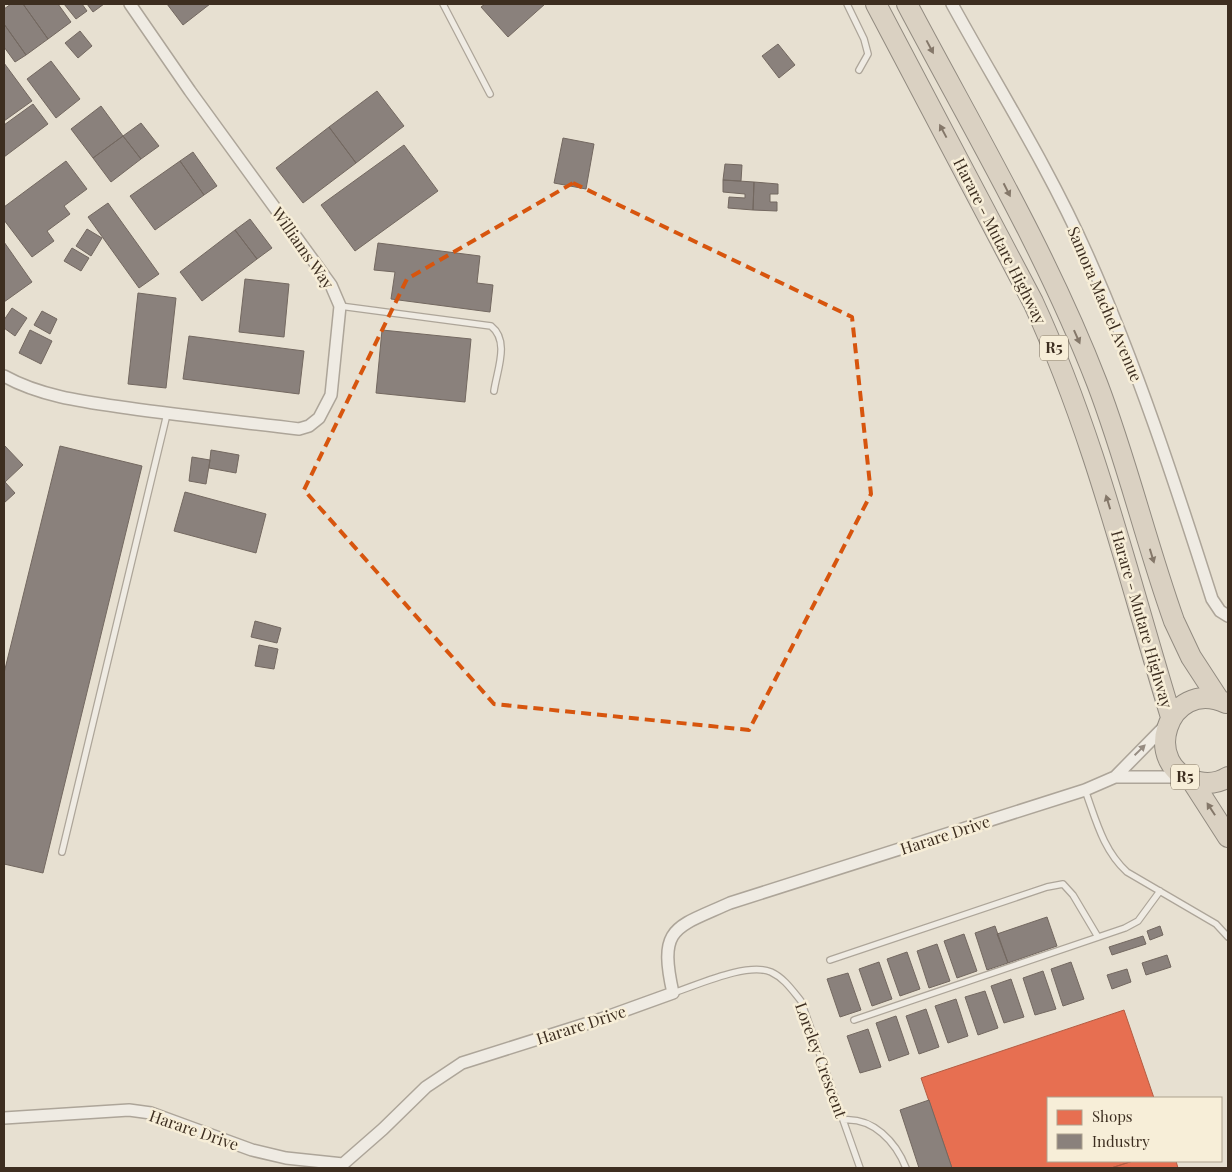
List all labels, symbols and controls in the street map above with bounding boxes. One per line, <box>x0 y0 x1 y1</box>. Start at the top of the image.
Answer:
one-way arrow <box>926 40 934 54</box>
one-way arrow <box>939 123 947 138</box>
street label: Harare - Mutare Highway <box>949 154 1052 328</box>
one-way arrow <box>1003 183 1011 197</box>
street label: Williams Way <box>267 202 339 293</box>
street label: Samora Machel Avenue <box>1063 223 1148 384</box>
one-way arrow <box>1074 330 1082 344</box>
road number: R5 <box>1040 336 1068 360</box>
one-way arrow <box>1104 495 1111 510</box>
street label: Harare - Mutare Highway <box>1107 527 1178 710</box>
one-way arrow <box>1149 549 1157 564</box>
one-way arrow <box>1134 745 1146 757</box>
road number: R5 <box>1171 764 1199 790</box>
one-way arrow <box>1206 802 1216 815</box>
street label: Harare Drive <box>897 810 992 859</box>
street label: Loreley Crescent <box>791 999 852 1121</box>
street label: Harare Drive <box>533 1000 628 1049</box>
legend <box>1047 1097 1222 1162</box>
street label: Harare Drive <box>147 1104 242 1155</box>
text: Shops <box>1092 1106 1133 1126</box>
text: Industry <box>1092 1131 1150 1151</box>

